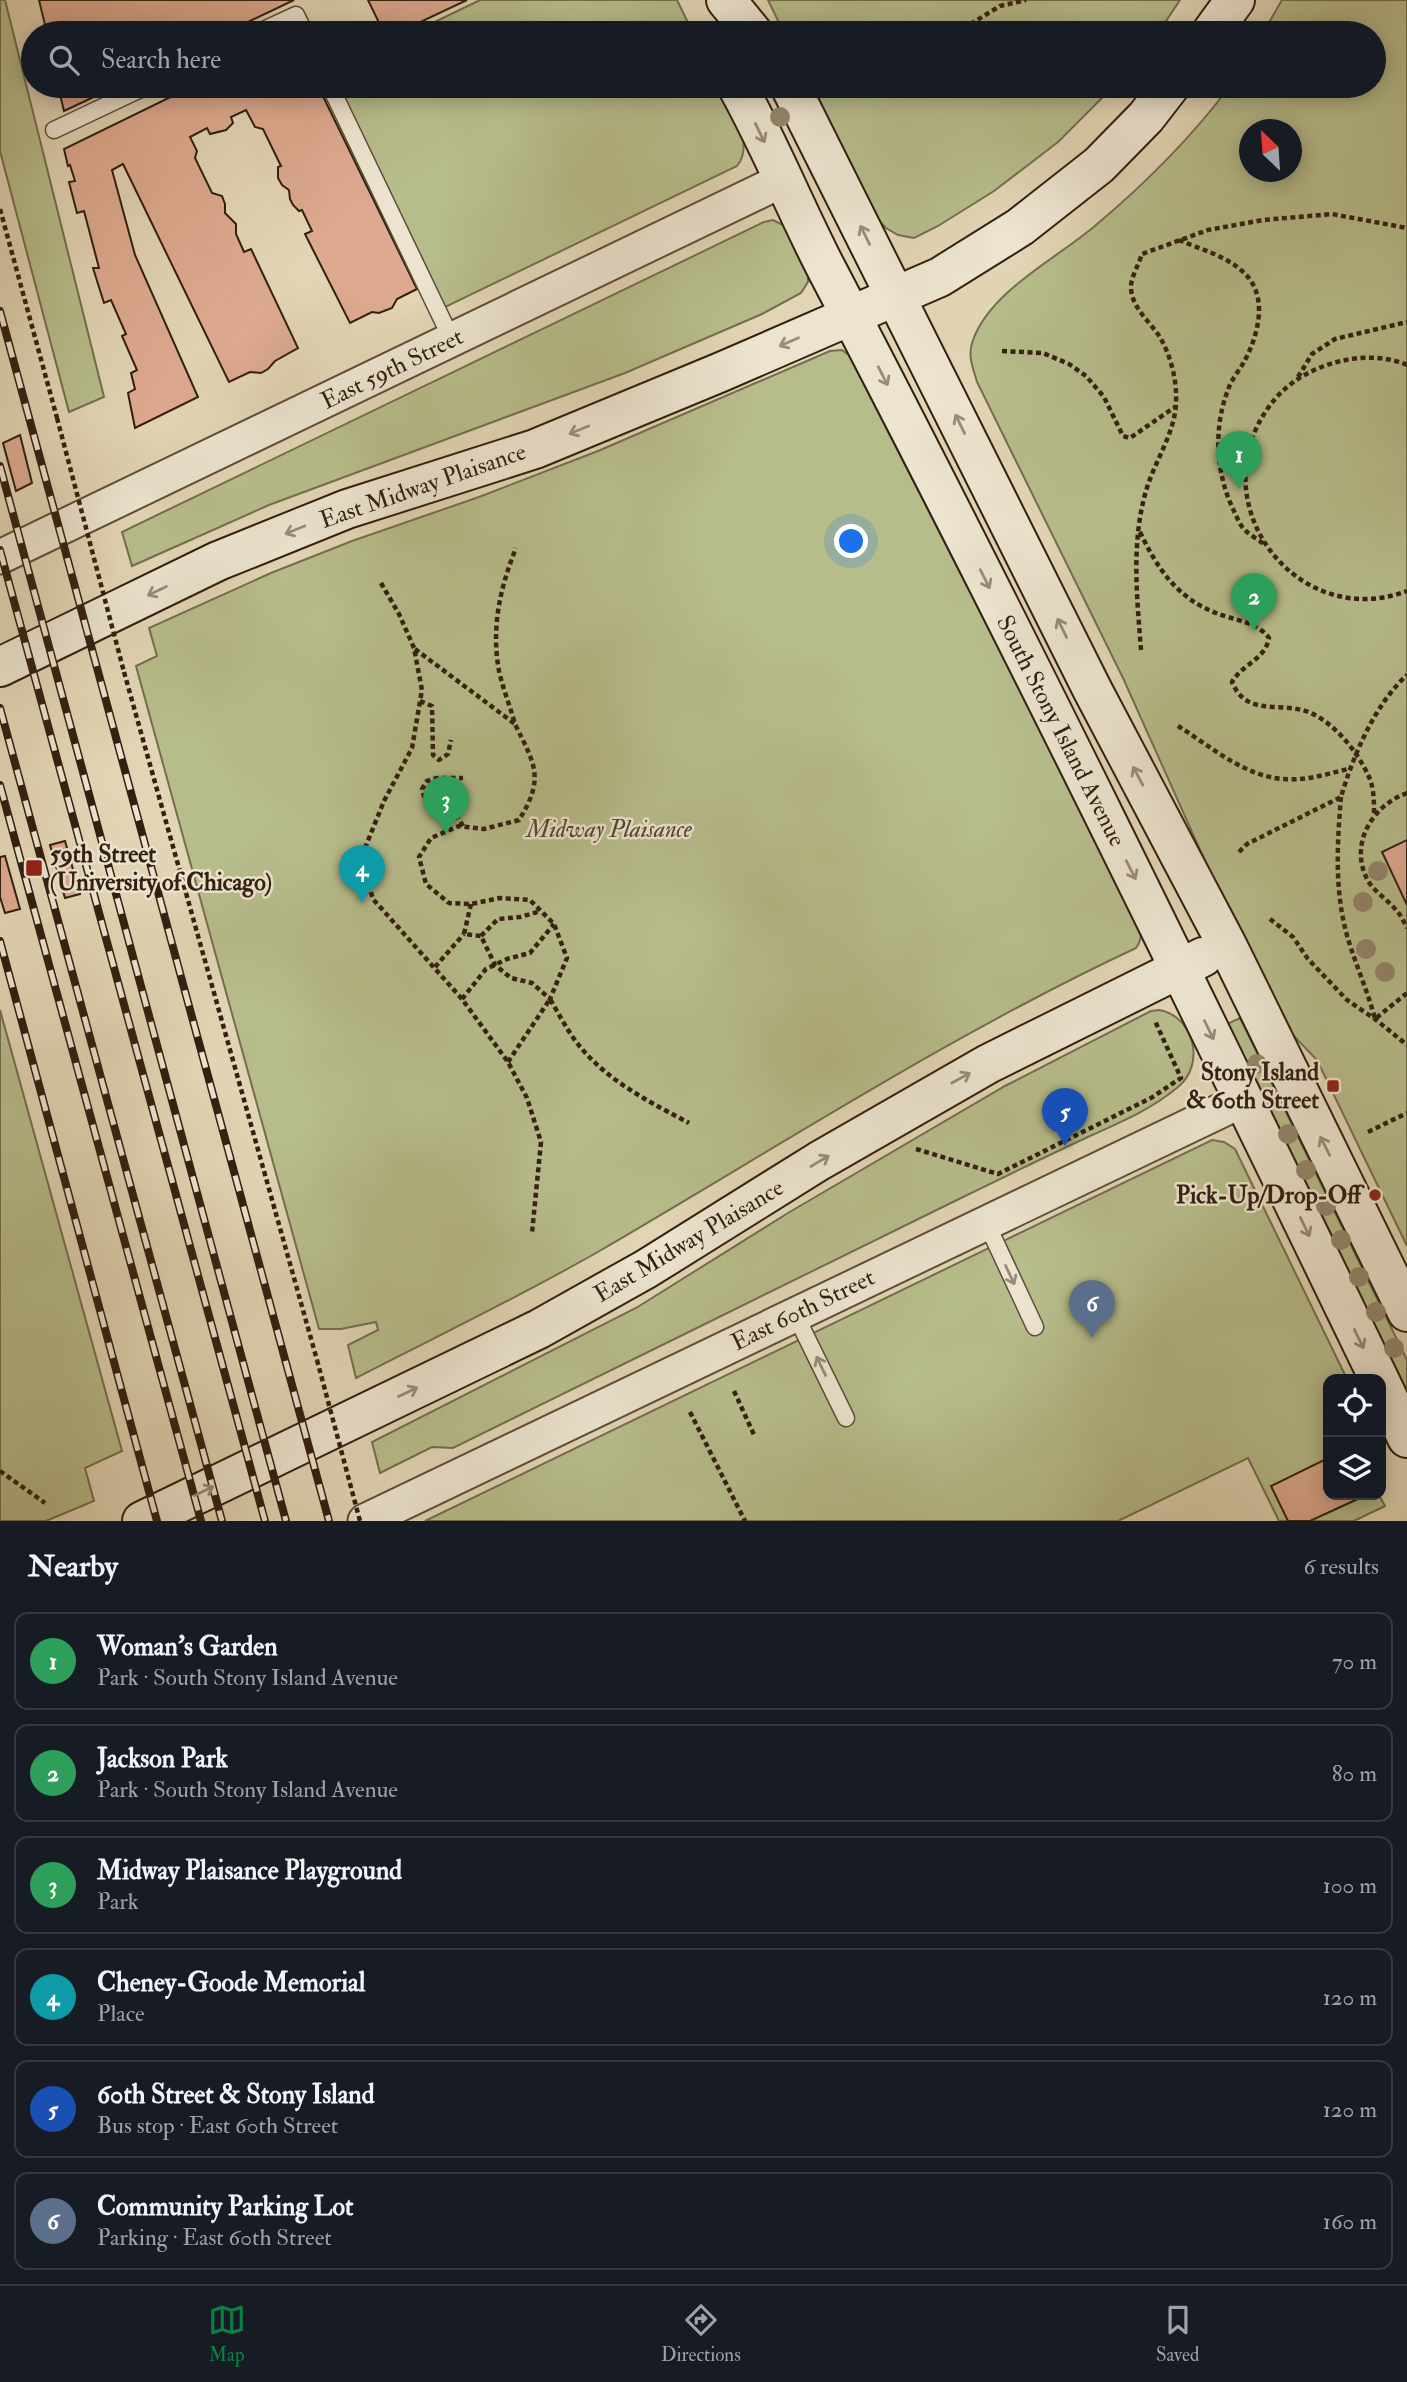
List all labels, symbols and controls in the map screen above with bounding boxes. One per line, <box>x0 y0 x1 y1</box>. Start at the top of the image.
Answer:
search box <box>21 21 1386 98</box>
icon: search <box>45 41 83 79</box>
text: Search here <box>101 44 221 76</box>
north arrow <box>1239 119 1302 182</box>
one-way arrow <box>754 122 768 143</box>
one-way arrow <box>857 225 871 246</box>
street label: East 59th Street <box>316 321 468 417</box>
one-way arrow <box>779 336 800 349</box>
one-way arrow <box>876 365 890 385</box>
one-way arrow <box>953 414 967 435</box>
one-way arrow <box>569 425 590 438</box>
pin: 1 <box>1216 431 1262 489</box>
street label: East Midway Plaisance <box>316 436 530 536</box>
your location <box>834 524 868 558</box>
one-way arrow <box>285 525 307 538</box>
one-way arrow <box>979 568 993 589</box>
pin: 2 <box>1231 573 1277 631</box>
one-way arrow <box>147 584 168 598</box>
street label: South Stony Island Avenue <box>989 610 1133 852</box>
one-way arrow <box>1054 618 1068 639</box>
one-way arrow <box>1130 767 1144 787</box>
pin: 3 <box>423 776 469 834</box>
park label: Midway Plaisance <box>524 814 693 845</box>
place label: 59th Street (University of Chicago) <box>50 839 272 898</box>
pin: 4 <box>339 845 385 903</box>
marker: 59th Street (University of Chicago) <box>24 858 44 878</box>
one-way arrow <box>1125 859 1139 880</box>
one-way arrow <box>1203 1019 1216 1040</box>
place label: Stony Island & 60th Street <box>1186 1057 1319 1116</box>
one-way arrow <box>951 1071 971 1085</box>
marker: Stony Island & 60th Street <box>1325 1078 1341 1094</box>
pin: 5 <box>1042 1088 1088 1146</box>
one-way arrow <box>1317 1136 1331 1157</box>
one-way arrow <box>809 1153 829 1167</box>
street label: East Midway Plaisance <box>588 1172 790 1310</box>
place label: Pick-Up/Drop-Off <box>1176 1180 1365 1211</box>
marker: Pick-Up/Drop-Off <box>1367 1187 1383 1203</box>
one-way arrow <box>1298 1216 1312 1237</box>
street label: East 60th Street <box>726 1262 880 1358</box>
one-way arrow <box>1004 1264 1017 1285</box>
pin: 6 <box>1069 1280 1115 1338</box>
one-way arrow <box>1353 1328 1367 1349</box>
one-way arrow <box>813 1356 827 1377</box>
map controls <box>1323 1374 1386 1500</box>
button: locate <box>1323 1374 1386 1437</box>
one-way arrow <box>397 1385 418 1398</box>
button: layers <box>1323 1437 1386 1500</box>
one-way arrow <box>193 1484 214 1498</box>
text: Nearby <box>28 1548 118 1585</box>
text: 6 results <box>1304 1552 1379 1581</box>
text: Woman's Garden <box>97 1631 278 1663</box>
text: 1 <box>49 1647 57 1676</box>
text: 70 m <box>1332 1647 1377 1676</box>
text: Park · South Stony Island Avenue <box>97 1663 398 1692</box>
text: Jackson Park <box>97 1743 228 1775</box>
text: 2 <box>47 1759 59 1788</box>
text: 80 m <box>1332 1759 1377 1788</box>
text: Park · South Stony Island Avenue <box>97 1775 398 1804</box>
text: Midway Plaisance Playground <box>97 1855 402 1887</box>
text: 3 <box>49 1871 57 1900</box>
text: 100 m <box>1323 1871 1377 1900</box>
text: Park <box>97 1887 139 1916</box>
text: Cheney-Goode Memorial <box>97 1967 365 1999</box>
text: 4 <box>47 1983 59 2012</box>
text: 120 m <box>1323 1983 1377 2012</box>
text: Place <box>97 1999 145 2028</box>
text: 60th Street & Stony Island <box>97 2079 374 2111</box>
text: 5 <box>48 2095 58 2124</box>
text: 120 m <box>1323 2095 1377 2124</box>
text: Bus stop · East 60th Street <box>97 2111 338 2140</box>
text: Community Parking Lot <box>97 2191 353 2223</box>
text: 6 <box>47 2207 59 2236</box>
text: 160 m <box>1323 2207 1377 2236</box>
text: Parking · East 60th Street <box>97 2223 332 2252</box>
tab: Map <box>208 2301 246 2367</box>
tab: Directions <box>661 2301 741 2367</box>
tab: Saved <box>1156 2301 1199 2367</box>

